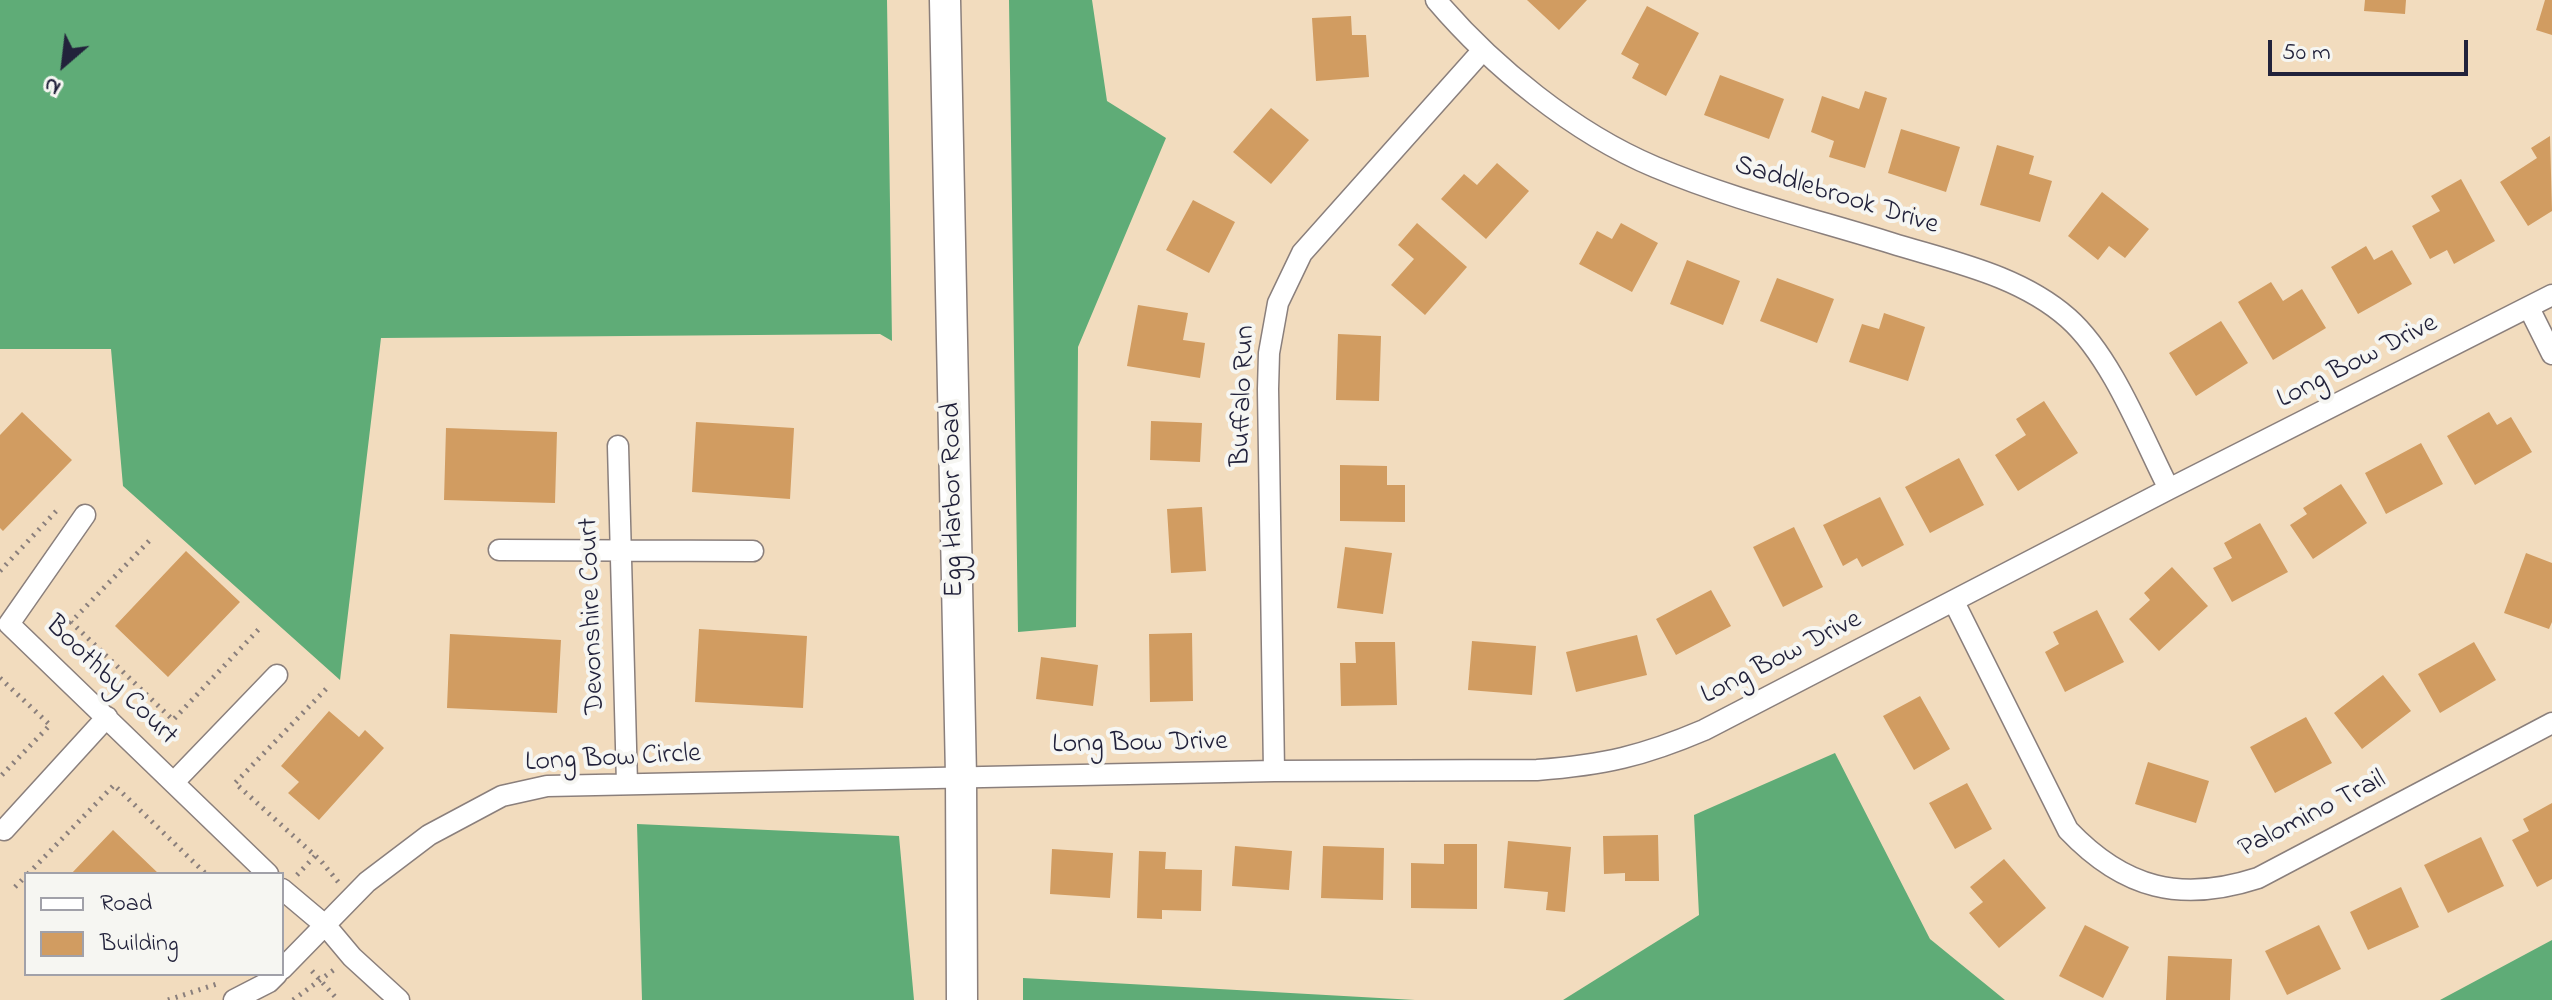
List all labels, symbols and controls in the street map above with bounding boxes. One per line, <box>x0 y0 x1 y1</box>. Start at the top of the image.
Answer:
north arrow <box>24 24 104 104</box>
scale bar <box>2272 24 2472 74</box>
text: 50 m <box>2282 36 2331 71</box>
text: N <box>39 68 67 103</box>
street label: Saddlebrook Drive <box>1730 150 1942 244</box>
street label: Long Bow Drive <box>2272 308 2444 418</box>
street label: Buffalo Run <box>1226 325 1264 467</box>
street label: Egg Harbor Road <box>936 402 974 598</box>
street label: Devonshire Court <box>574 517 614 715</box>
street label: Long Bow Drive <box>1696 604 1868 714</box>
street label: Boothby Court <box>36 610 184 754</box>
street label: Long Bow Drive <box>1052 727 1228 763</box>
street label: Long Bow Circle <box>524 739 702 781</box>
street label: Palomino Trail <box>2234 765 2392 867</box>
legend <box>24 872 284 976</box>
text: Road <box>100 887 152 922</box>
text: Building <box>100 927 179 962</box>

